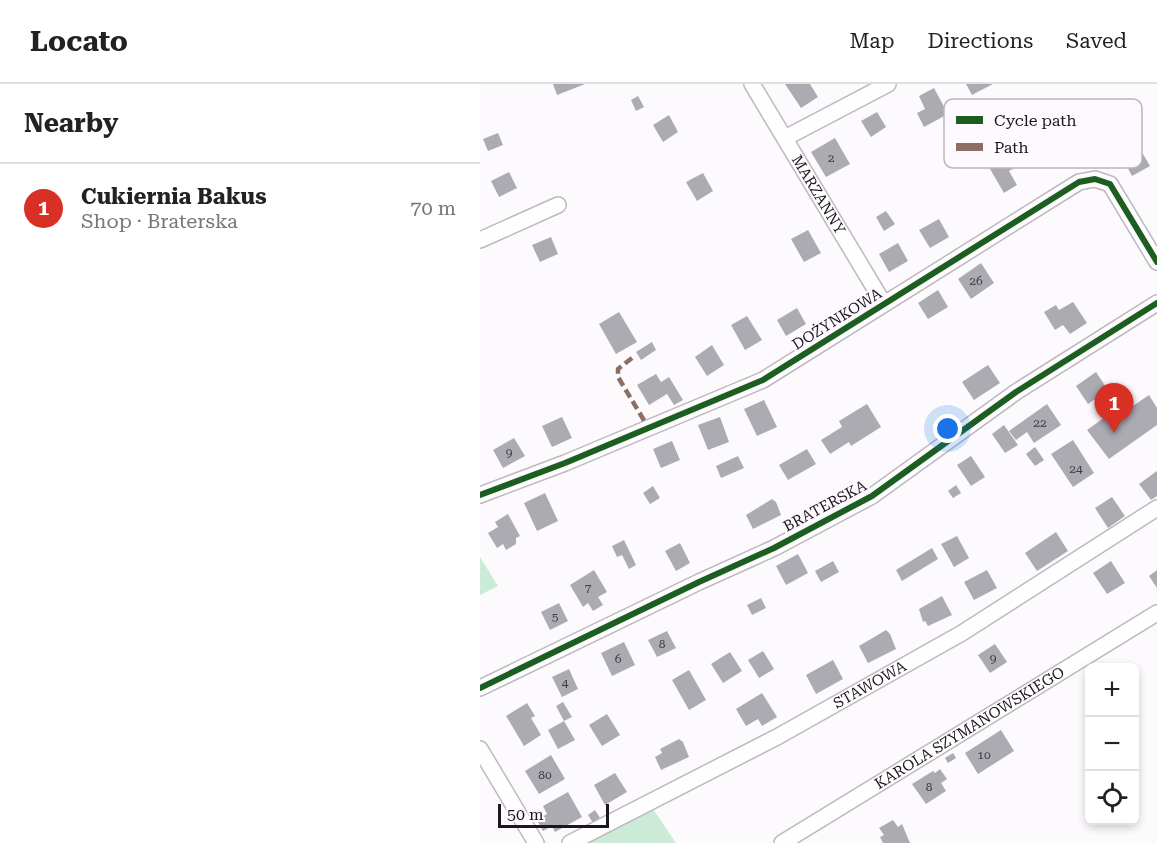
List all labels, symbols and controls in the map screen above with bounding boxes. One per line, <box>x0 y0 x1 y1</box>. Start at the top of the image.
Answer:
text: Locato <box>30 25 128 58</box>
text: Map <box>850 29 894 53</box>
text: Directions <box>927 29 1033 53</box>
text: Saved <box>1066 29 1127 53</box>
legend <box>944 99 1142 168</box>
text: Nearby <box>24 108 118 138</box>
text: Cycle path <box>994 111 1077 130</box>
text: Path <box>994 138 1029 157</box>
house number: 2 <box>828 151 835 165</box>
street label: MARZANNY <box>788 152 849 238</box>
text: Cukiernia Bakus <box>81 184 266 209</box>
text: 1 <box>38 196 49 220</box>
text: 70 m <box>410 196 456 220</box>
text: Shop · Braterska <box>81 209 238 233</box>
house number: 26 <box>969 274 983 288</box>
street label: DOŻYNKOWA <box>789 284 886 354</box>
pin: 1 <box>1094 384 1134 433</box>
your location <box>933 414 962 443</box>
house number: 22 <box>1033 416 1047 430</box>
house number: 9 <box>506 446 513 460</box>
house number: 24 <box>1069 462 1083 476</box>
street label: BRATERSKA <box>780 476 870 535</box>
house number: 7 <box>585 581 592 595</box>
house number: 5 <box>552 610 559 624</box>
house number: 8 <box>659 637 666 651</box>
house number: 6 <box>615 652 622 666</box>
house number: 9 <box>990 652 997 666</box>
street label: STAWOWA <box>830 657 910 712</box>
street label: KAROLA SZYMANOWSKIEGO <box>871 663 1068 793</box>
map controls <box>1085 663 1139 825</box>
button: + <box>1085 663 1139 717</box>
house number: 4 <box>562 676 569 690</box>
button: − <box>1085 717 1139 771</box>
house number: 10 <box>977 748 991 762</box>
house number: 80 <box>538 768 552 782</box>
button: locate <box>1085 771 1139 825</box>
house number: 8 <box>926 780 933 794</box>
scale bar <box>498 801 609 828</box>
text: 50 m <box>507 805 544 824</box>

